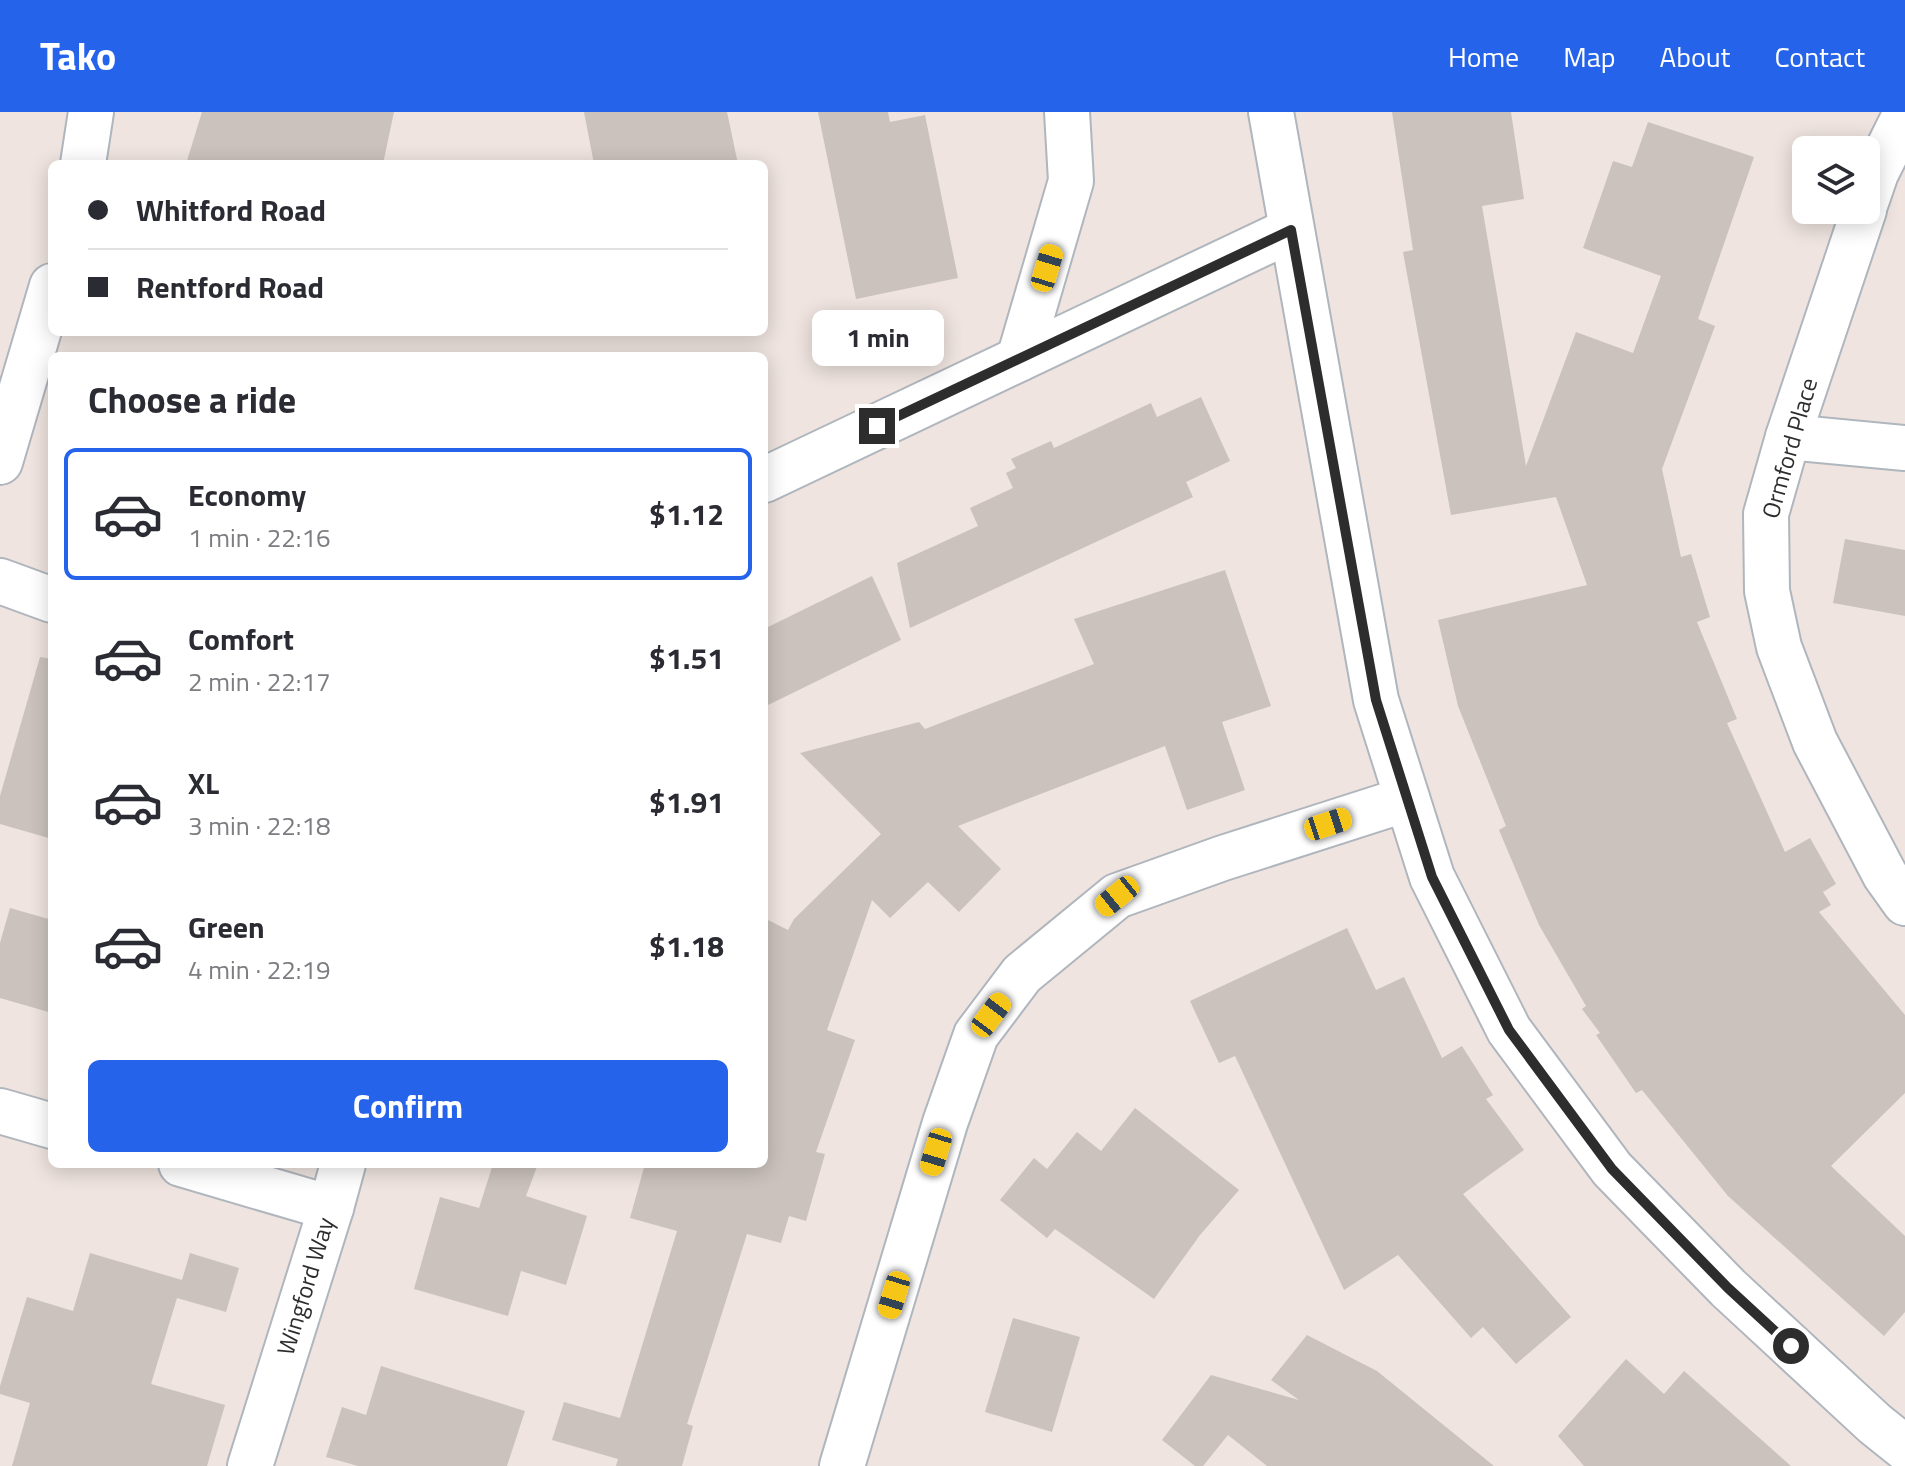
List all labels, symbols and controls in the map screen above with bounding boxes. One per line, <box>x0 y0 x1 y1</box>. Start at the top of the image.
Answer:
text: Tako <box>40 27 116 85</box>
text: Home <box>1448 35 1519 78</box>
text: Map <box>1563 35 1616 78</box>
text: About <box>1660 35 1730 78</box>
text: Contact <box>1774 35 1865 78</box>
map controls <box>1792 136 1880 224</box>
button: layers <box>1792 136 1880 224</box>
text: Whitford Road <box>136 187 326 233</box>
car <box>1029 242 1065 294</box>
text: Rentford Road <box>136 264 324 310</box>
callout: 1 min <box>811 310 943 366</box>
text: 1 min <box>846 318 910 357</box>
text: Choose a ride <box>88 372 296 427</box>
street label: Ormford Place <box>1752 373 1826 523</box>
route end <box>859 408 895 444</box>
text: Economy <box>188 472 306 518</box>
icon: car <box>92 478 164 550</box>
text: $1.12 <box>649 491 724 537</box>
text: 1 min · 22:16 <box>188 518 331 557</box>
text: Comfort <box>188 616 294 662</box>
icon: car <box>92 622 164 694</box>
text: $1.51 <box>649 635 724 681</box>
text: 2 min · 22:17 <box>188 662 331 701</box>
text: XL <box>188 760 219 806</box>
icon: car <box>92 766 164 838</box>
text: $1.91 <box>649 779 724 825</box>
car <box>1301 805 1355 843</box>
text: 3 min · 22:18 <box>188 806 331 845</box>
car <box>1091 872 1143 920</box>
text: Green <box>188 904 265 950</box>
icon: car <box>92 910 164 982</box>
text: $1.18 <box>649 923 724 969</box>
text: 4 min · 22:19 <box>188 950 331 989</box>
car <box>967 989 1015 1041</box>
button: Confirm <box>88 1060 728 1152</box>
car <box>918 1126 954 1178</box>
street label: Wingford Way <box>267 1212 343 1359</box>
car <box>876 1269 912 1321</box>
route start <box>1773 1328 1809 1364</box>

